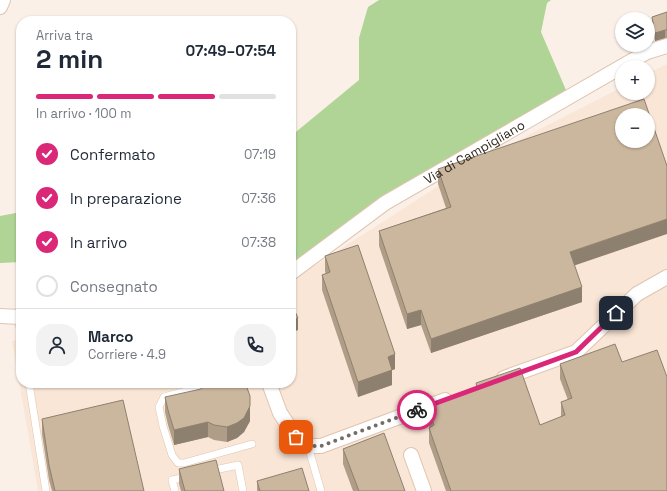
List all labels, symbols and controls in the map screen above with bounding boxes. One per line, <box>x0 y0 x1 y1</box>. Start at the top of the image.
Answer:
map controls <box>615 12 655 148</box>
button: layers <box>615 12 655 52</box>
text: Arriva tra <box>36 27 93 44</box>
text: 07:49–07:54 <box>185 41 276 60</box>
text: 2 min <box>36 42 103 76</box>
button: + <box>615 60 655 100</box>
text: In arrivo · 100 m <box>36 105 131 122</box>
button: − <box>615 108 655 148</box>
street label: Via di Campigliano <box>421 116 528 187</box>
icon: check <box>36 143 58 165</box>
text: Confermato <box>70 145 156 164</box>
text: 07:19 <box>244 146 276 163</box>
icon: check <box>36 187 58 209</box>
text: In preparazione <box>70 189 182 208</box>
text: 07:36 <box>241 190 276 207</box>
icon: check <box>36 231 58 253</box>
text: In arrivo <box>70 233 127 252</box>
text: 07:38 <box>241 234 276 251</box>
text: Consegnato <box>70 277 158 296</box>
pin <box>599 296 633 330</box>
icon: home <box>605 302 627 324</box>
button: person <box>36 324 78 366</box>
button: phone <box>234 324 276 366</box>
text: Marco <box>88 327 134 346</box>
text: Corriere · 4.9 <box>88 346 166 363</box>
courier <box>397 390 437 430</box>
icon: bike <box>406 399 428 421</box>
pin <box>279 420 313 454</box>
icon: bag <box>285 426 307 448</box>

